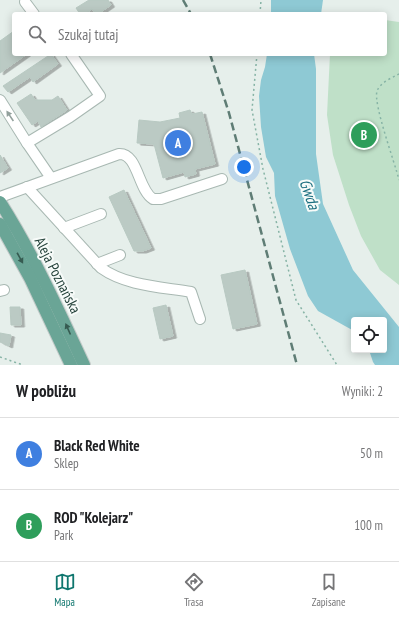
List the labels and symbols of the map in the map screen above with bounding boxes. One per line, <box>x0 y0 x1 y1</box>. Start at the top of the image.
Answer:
one-way arrow <box>6 111 14 121</box>
pin: B <box>351 120 377 150</box>
pin: A <box>165 128 191 158</box>
your location <box>234 157 254 177</box>
water label: Gwda <box>296 176 325 213</box>
street label: Aleja Poznańska <box>31 234 85 316</box>
one-way arrow <box>16 252 23 264</box>
one-way arrow <box>65 324 71 335</box>

